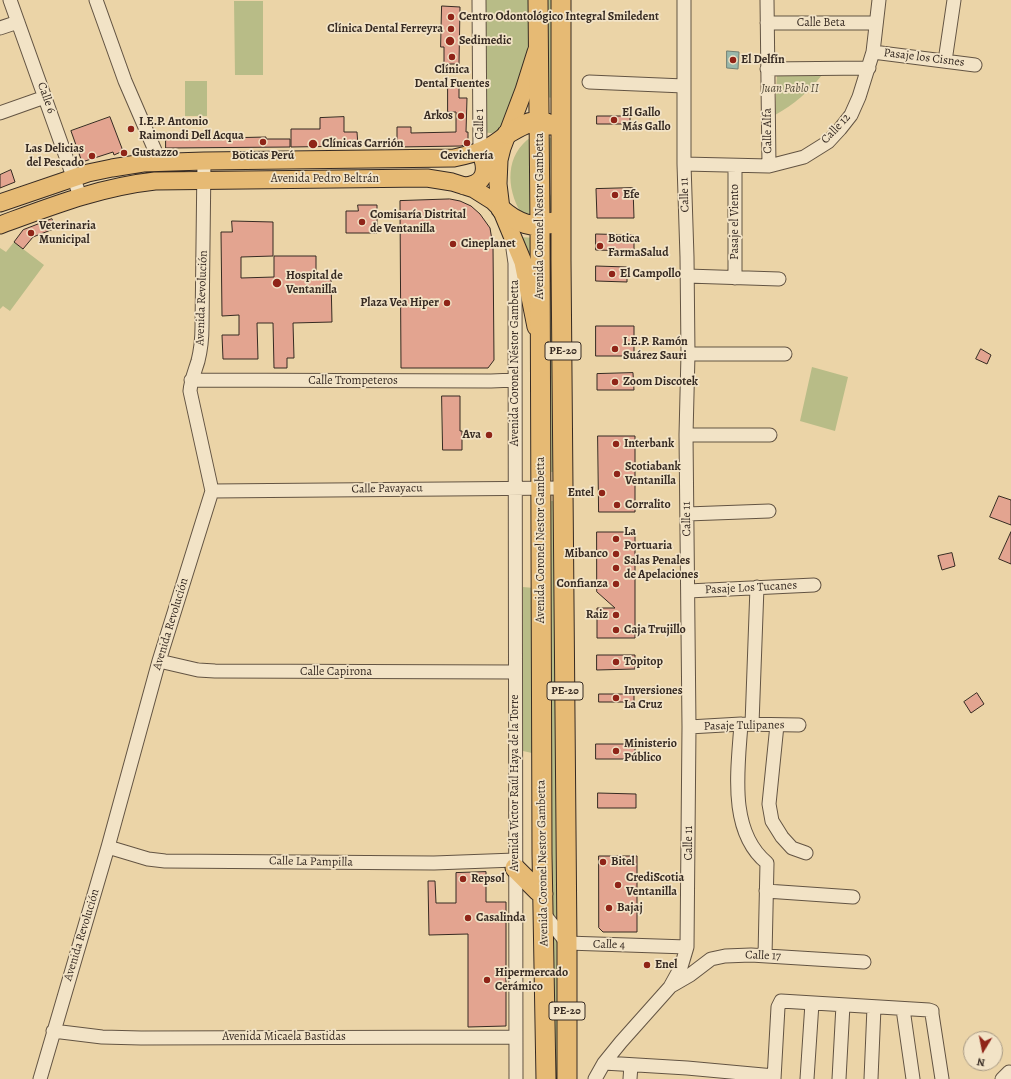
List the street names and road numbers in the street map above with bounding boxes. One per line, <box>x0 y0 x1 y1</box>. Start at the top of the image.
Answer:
street label: Calle Beta <box>797 16 845 30</box>
street label: Pasaje los Cisnes <box>883 46 965 70</box>
street label: Calle 6 <box>34 80 58 116</box>
street label: Calle Alfa <box>760 108 776 154</box>
street label: Calle 1 <box>473 109 487 139</box>
street label: Calle 12 <box>818 111 854 147</box>
street label: Avenida Coronel Nestor Gambetta <box>533 133 547 299</box>
street label: Avenida Pedro Beltrán <box>271 172 379 186</box>
street label: Calle 11 <box>677 177 693 213</box>
street label: Pasaje el Viento <box>728 184 742 260</box>
street label: Avenida Revolución <box>193 250 211 346</box>
street label: Avenida Coronel Néstor Gambetta <box>508 280 522 446</box>
road number: PE-20 <box>545 342 581 360</box>
street label: Calle Trompeteros <box>308 374 398 388</box>
street label: Avenida Coronel Nestor Gambetta <box>534 457 548 623</box>
street label: Calle Pavayacu <box>351 481 423 497</box>
street label: Calle 11 <box>679 501 695 537</box>
street label: Avenida Revolución <box>150 576 192 672</box>
street label: Pasaje Los Tucanes <box>704 578 798 598</box>
street label: Calle Capirona <box>300 665 372 679</box>
road number: PE-20 <box>547 682 583 700</box>
street label: Avenida Víctor Raúl Haya de la Torre <box>508 694 522 872</box>
street label: Pasaje Tulipanes <box>703 718 785 734</box>
street label: Avenida Coronel Nestor Gambetta <box>534 780 552 946</box>
street label: Calle 11 <box>682 826 696 860</box>
street label: Calle La Pampilla <box>269 854 353 870</box>
street label: Avenida Revolución <box>61 887 103 983</box>
street label: Calle 4 <box>593 937 625 953</box>
street label: Calle 17 <box>745 948 781 964</box>
road number: PE-20 <box>549 1002 585 1020</box>
street label: Avenida Micaela Bastidas <box>222 1030 346 1044</box>

